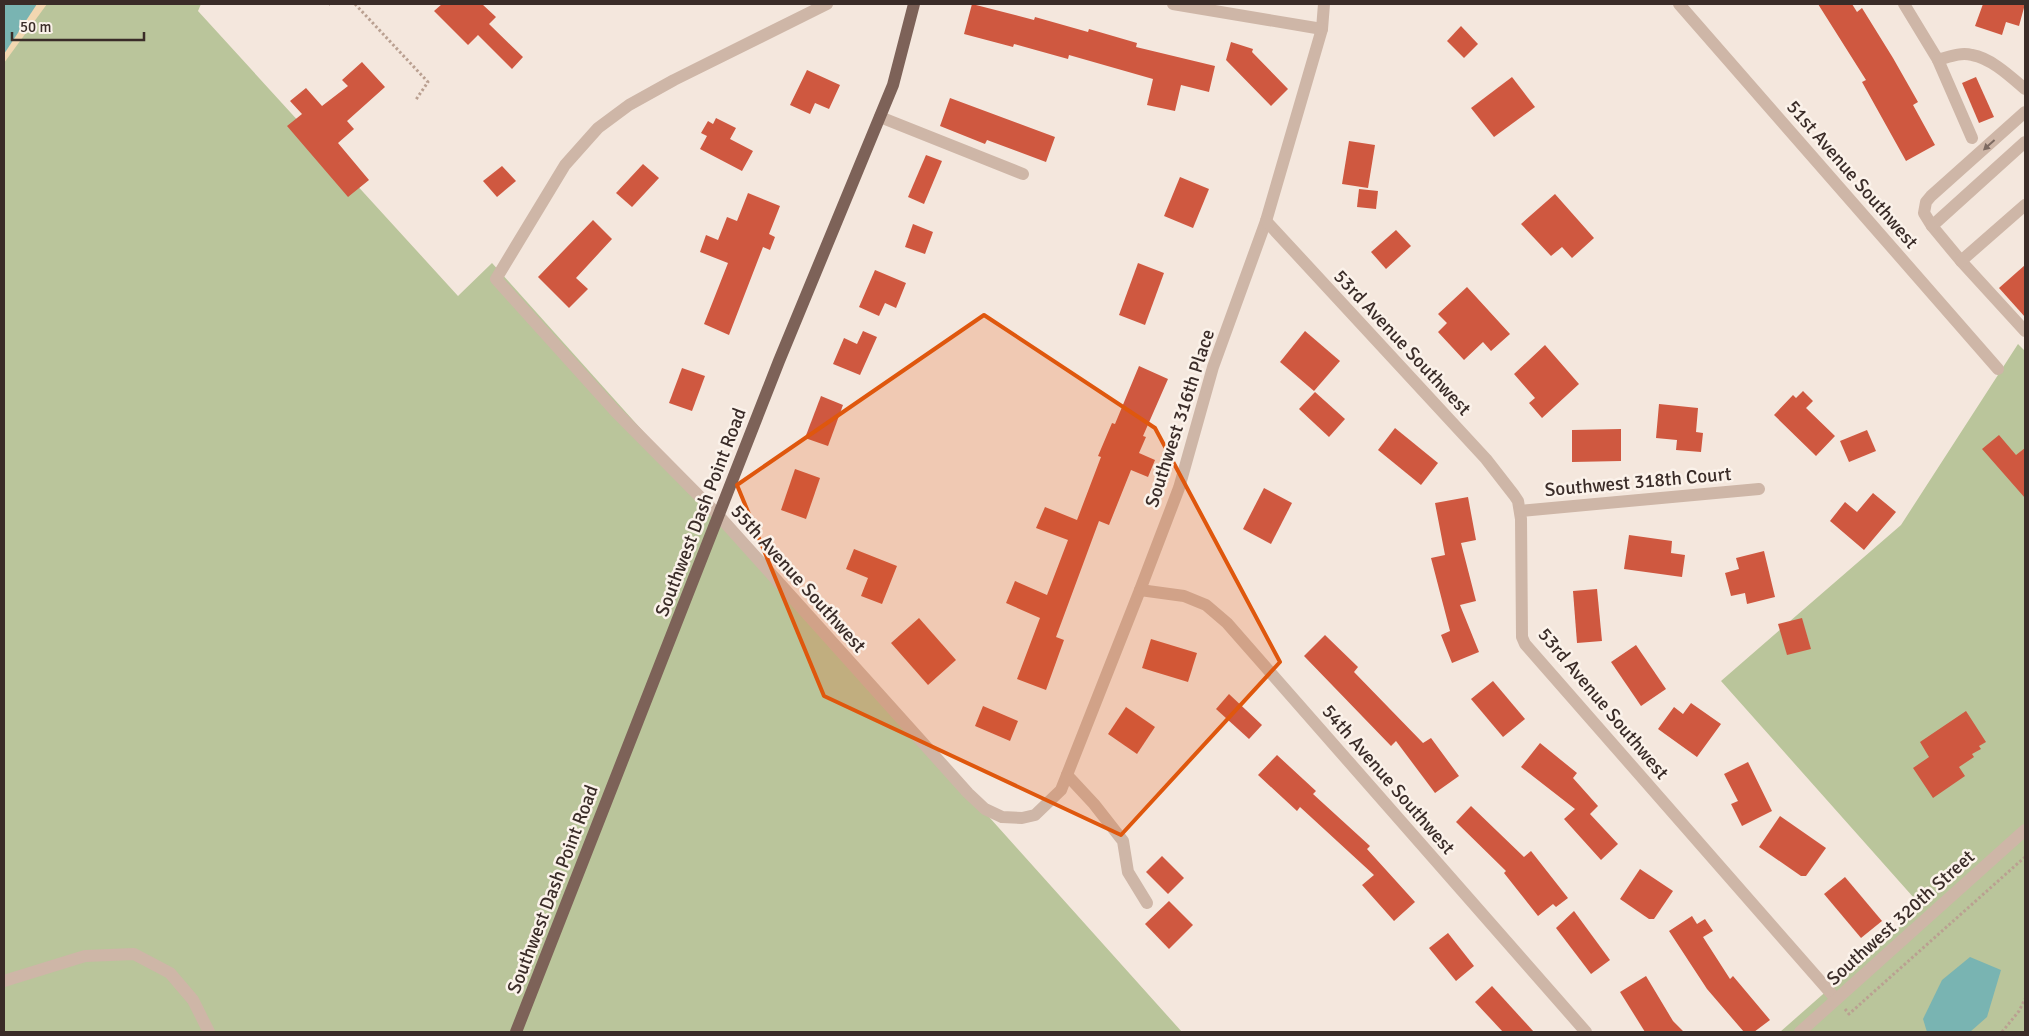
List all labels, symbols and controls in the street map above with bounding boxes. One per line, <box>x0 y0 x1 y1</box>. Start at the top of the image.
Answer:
scale bar <box>12 10 145 42</box>
text: 50 m <box>20 18 51 36</box>
street label: 51st Avenue Southwest <box>1781 96 1923 254</box>
one-way arrow <box>1983 139 1996 150</box>
street label: 53rd Avenue Southwest <box>1328 265 1476 421</box>
street label: Southwest 316th Place <box>1140 326 1220 510</box>
street label: Southwest Dash Point Road <box>650 405 752 620</box>
street label: Southwest 318th Court <box>1544 462 1733 502</box>
street label: 55th Avenue Southwest <box>726 500 871 658</box>
street label: 53rd Avenue Southwest <box>1533 623 1674 785</box>
street label: 54th Avenue Southwest <box>1317 700 1460 860</box>
street label: Southwest Dash Point Road <box>502 782 604 997</box>
street label: Southwest 320th Street <box>1822 845 1980 991</box>

